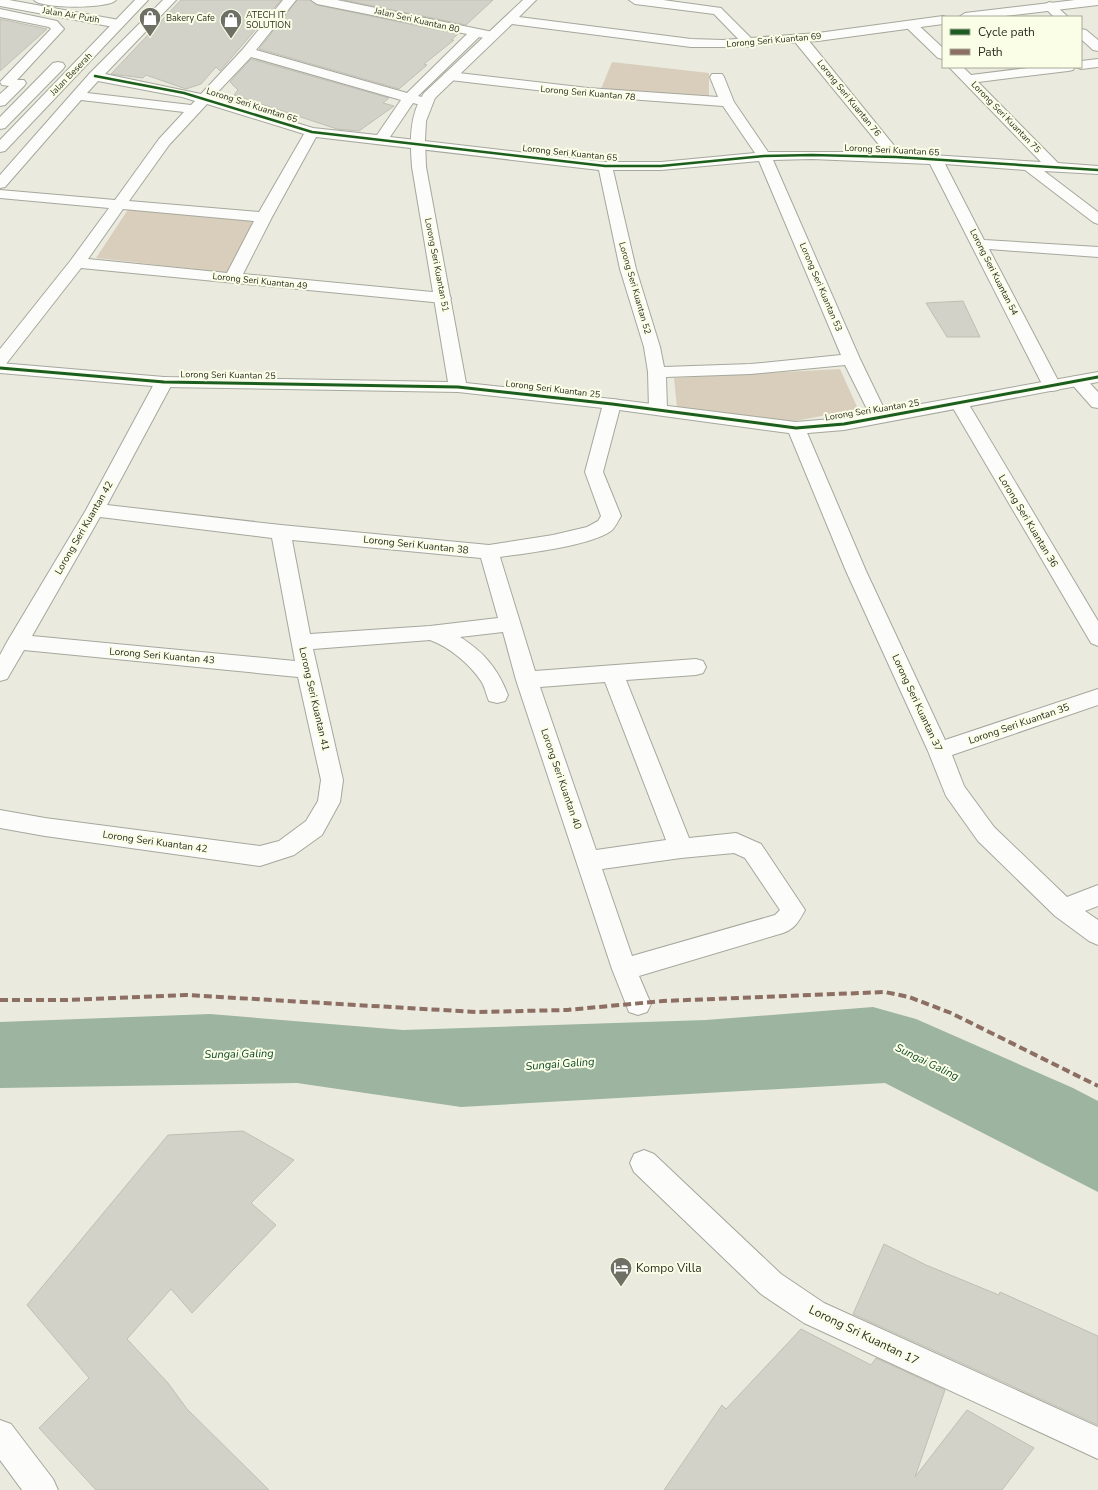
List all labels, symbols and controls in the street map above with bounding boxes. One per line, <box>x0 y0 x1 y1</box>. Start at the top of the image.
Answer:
street label: Jalan Air Putih <box>41 4 100 26</box>
street label: Jalan Seri Kuantan 80 <box>372 4 461 36</box>
shop icon: Bakery Cafe <box>137 5 163 38</box>
shop icon: ATECH IT SOLUTION <box>218 7 244 40</box>
place label: ATECH IT SOLUTION <box>246 9 291 31</box>
place label: Bakery Cafe <box>166 12 215 24</box>
legend <box>942 16 1082 68</box>
text: Cycle path <box>978 24 1035 40</box>
street label: Lorong Seri Kuantan 69 <box>726 30 822 50</box>
text: Path <box>978 44 1003 60</box>
street label: Jalan Beserah <box>47 50 95 99</box>
street label: Lorong Seri Kuantan 76 <box>814 57 884 139</box>
street label: Lorong Seri Kuantan 75 <box>969 79 1043 155</box>
street label: Lorong Seri Kuantan 78 <box>540 83 636 103</box>
street label: Lorong Seri Kuantan 65 <box>205 85 299 125</box>
street label: Lorong Seri Kuantan 65 <box>522 142 618 164</box>
street label: Lorong Seri Kuantan 65 <box>844 142 940 158</box>
street label: Lorong Seri Kuantan 51 <box>422 217 452 313</box>
street label: Lorong Seri Kuantan 54 <box>967 227 1021 318</box>
street label: Lorong Seri Kuantan 52 <box>616 241 654 335</box>
street label: Lorong Seri Kuantan 53 <box>797 241 845 333</box>
street label: Lorong Seri Kuantan 49 <box>212 270 308 292</box>
street label: Lorong Seri Kuantan 25 <box>180 368 276 382</box>
street label: Lorong Seri Kuantan 25 <box>505 377 601 401</box>
street label: Lorong Seri Kuantan 25 <box>824 397 920 423</box>
street label: Lorong Seri Kuantan 36 <box>995 472 1061 570</box>
street label: Lorong Seri Kuantan 42 <box>51 479 117 577</box>
street label: Lorong Seri Kuantan 38 <box>363 533 469 557</box>
street label: Lorong Seri Kuantan 43 <box>109 644 215 668</box>
street label: Lorong Seri Kuantan 41 <box>295 646 333 752</box>
street label: Lorong Seri Kuantan 37 <box>888 652 946 754</box>
street label: Lorong Seri Kuantan 35 <box>967 700 1071 748</box>
street label: Lorong Seri Kuantan 40 <box>537 727 585 831</box>
street label: Lorong Seri Kuantan 42 <box>102 828 208 856</box>
water label: Sungai Galing <box>893 1040 962 1084</box>
water label: Sungai Galing <box>204 1046 274 1062</box>
water label: Sungai Galing <box>525 1054 596 1074</box>
hotel icon: Kompo Villa <box>608 1255 634 1288</box>
place label: Kompo Villa <box>636 1260 702 1276</box>
street label: Lorong Sri Kuantan 17 <box>806 1301 922 1369</box>

